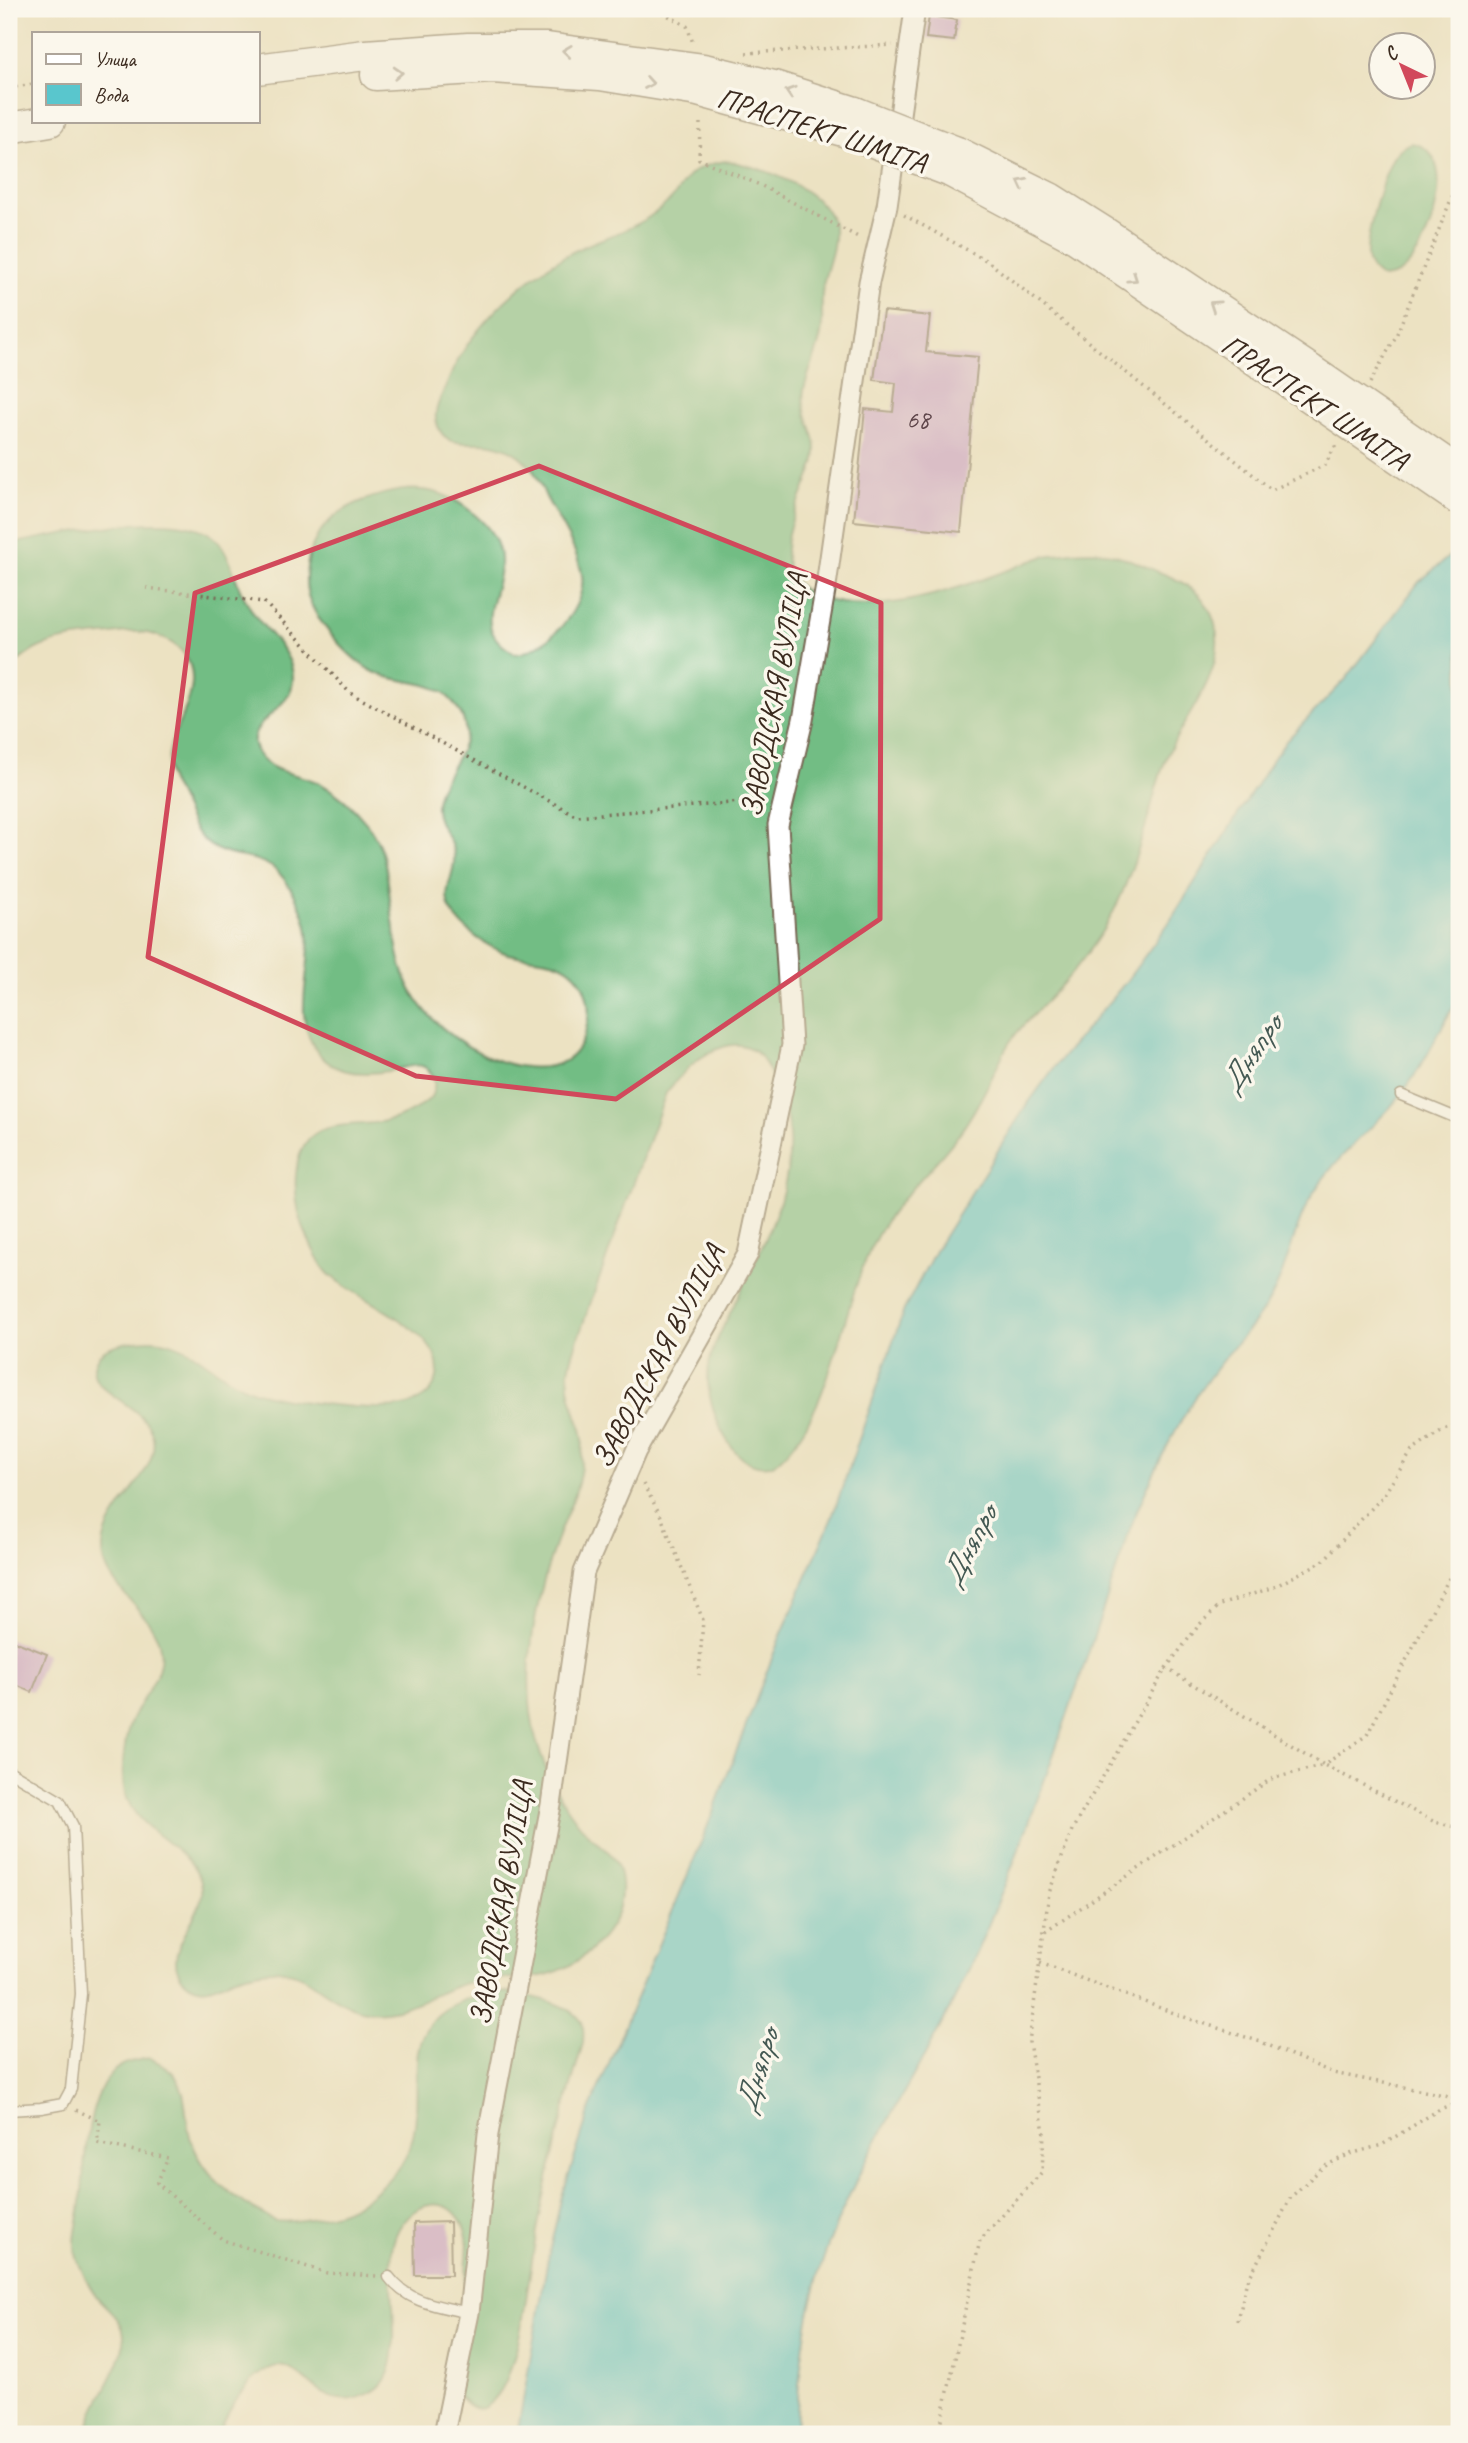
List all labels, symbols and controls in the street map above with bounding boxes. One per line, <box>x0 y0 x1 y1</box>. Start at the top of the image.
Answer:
legend <box>32 32 259 122</box>
north arrow <box>1366 32 1436 102</box>
text: С <box>1379 41 1405 66</box>
one-way arrow <box>561 43 572 58</box>
text: Улица <box>94 46 137 72</box>
one-way arrow <box>393 66 404 81</box>
one-way arrow <box>643 75 655 90</box>
street label: ПРАСПЕКТ ШМІТА <box>713 78 933 182</box>
text: Вода <box>94 82 130 108</box>
one-way arrow <box>784 85 796 100</box>
one-way arrow <box>1017 178 1029 192</box>
one-way arrow <box>1125 269 1138 282</box>
one-way arrow <box>1209 301 1222 313</box>
street label: ПРАСПЕКТ ШМІТА <box>1214 325 1417 480</box>
house number: 68 <box>906 403 932 436</box>
street label: ЗАВОДСКАЯ ВУЛІЦА <box>732 568 817 820</box>
water label: Дняпро <box>1210 1003 1295 1101</box>
street label: ЗАВОДСКАЯ ВУЛІЦА <box>583 1236 734 1474</box>
water label: Дняпро <box>931 1494 1010 1594</box>
street label: ЗАВОДСКАЯ ВУЛІЦА <box>461 1776 542 2028</box>
water label: Дняпро <box>725 2019 791 2118</box>

